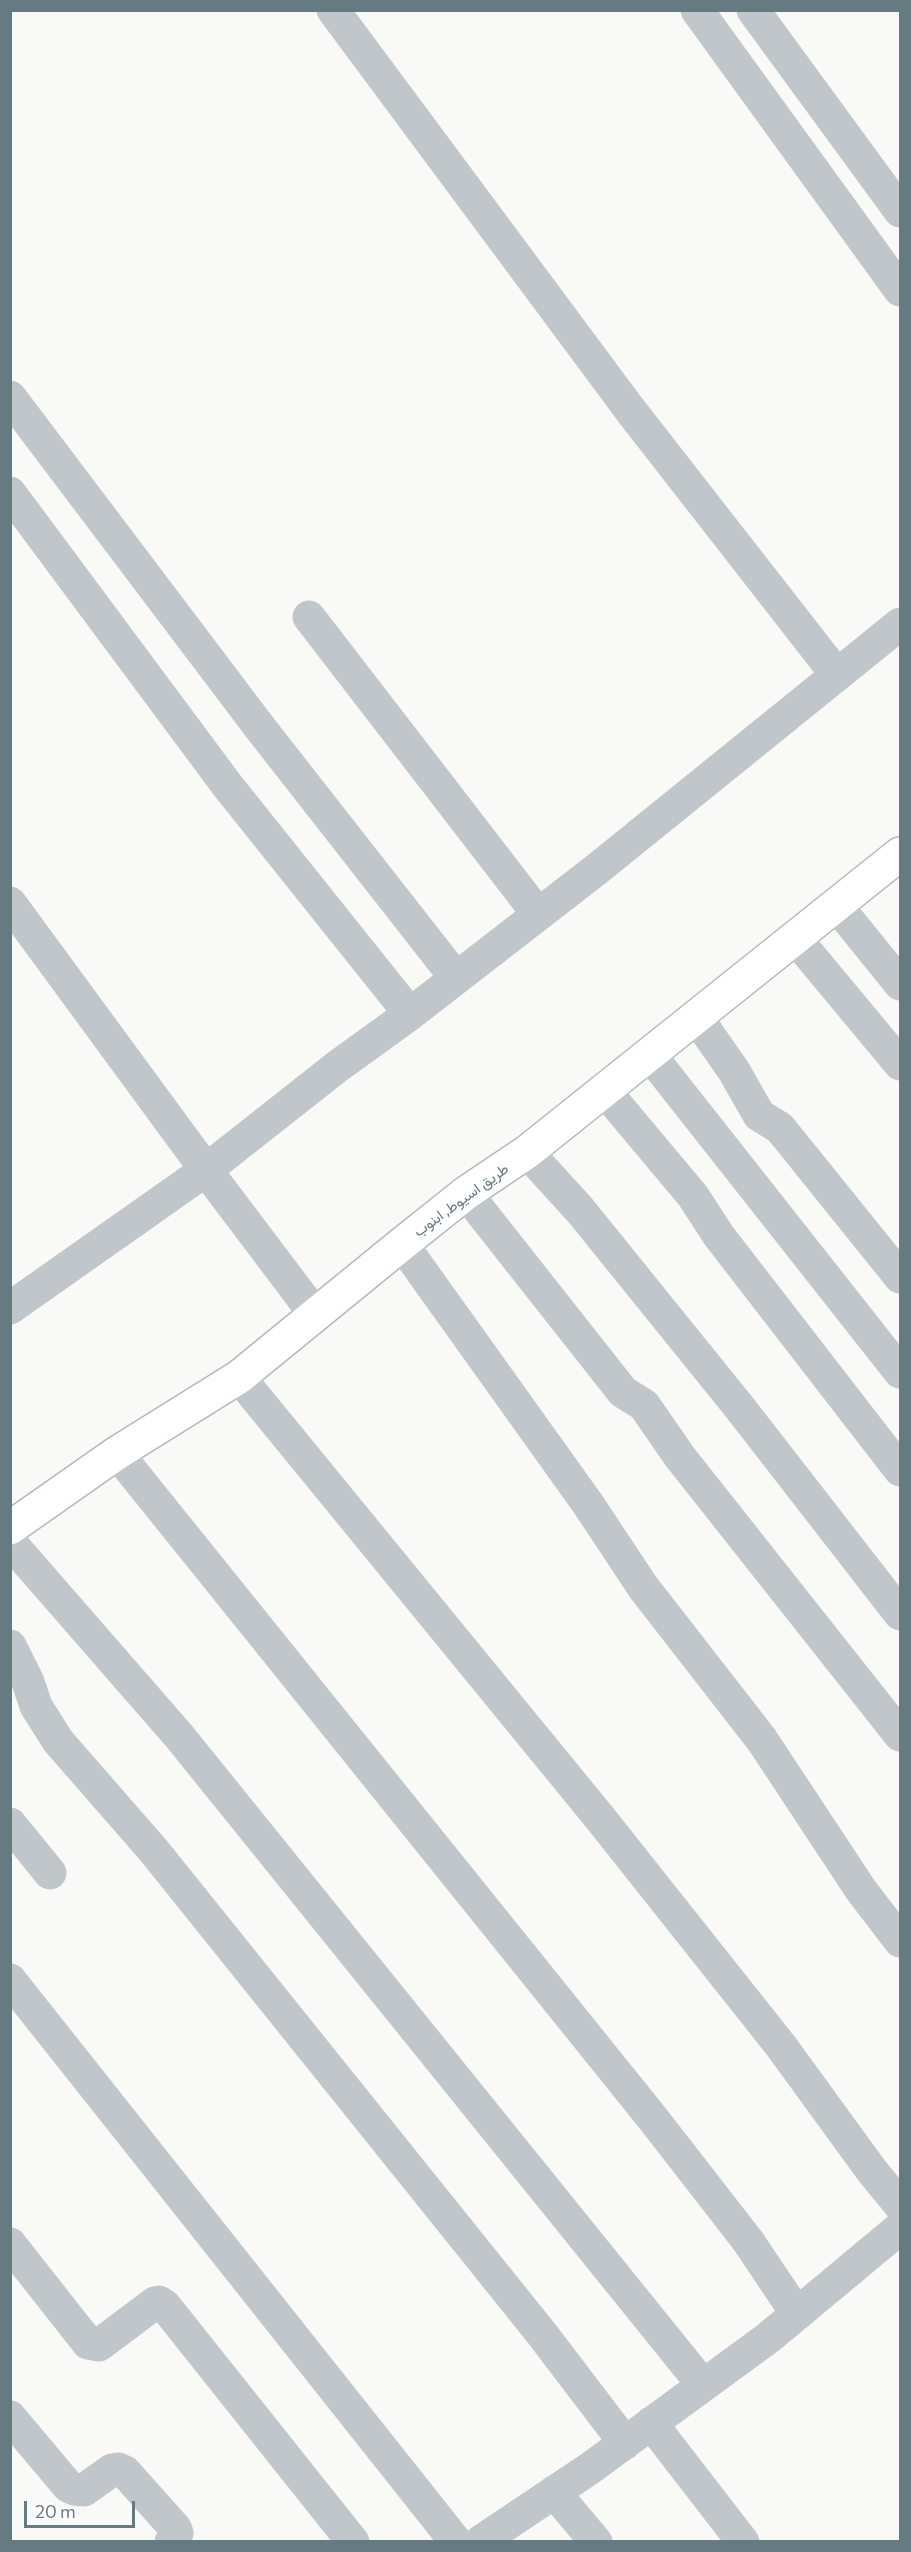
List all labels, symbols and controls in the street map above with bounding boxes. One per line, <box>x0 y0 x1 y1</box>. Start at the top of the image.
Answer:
street label: طريق اسيوط, ابنوب <box>410 1159 512 1241</box>
scale bar <box>27 2489 138 2527</box>
text: 20 m <box>35 2500 76 2522</box>

